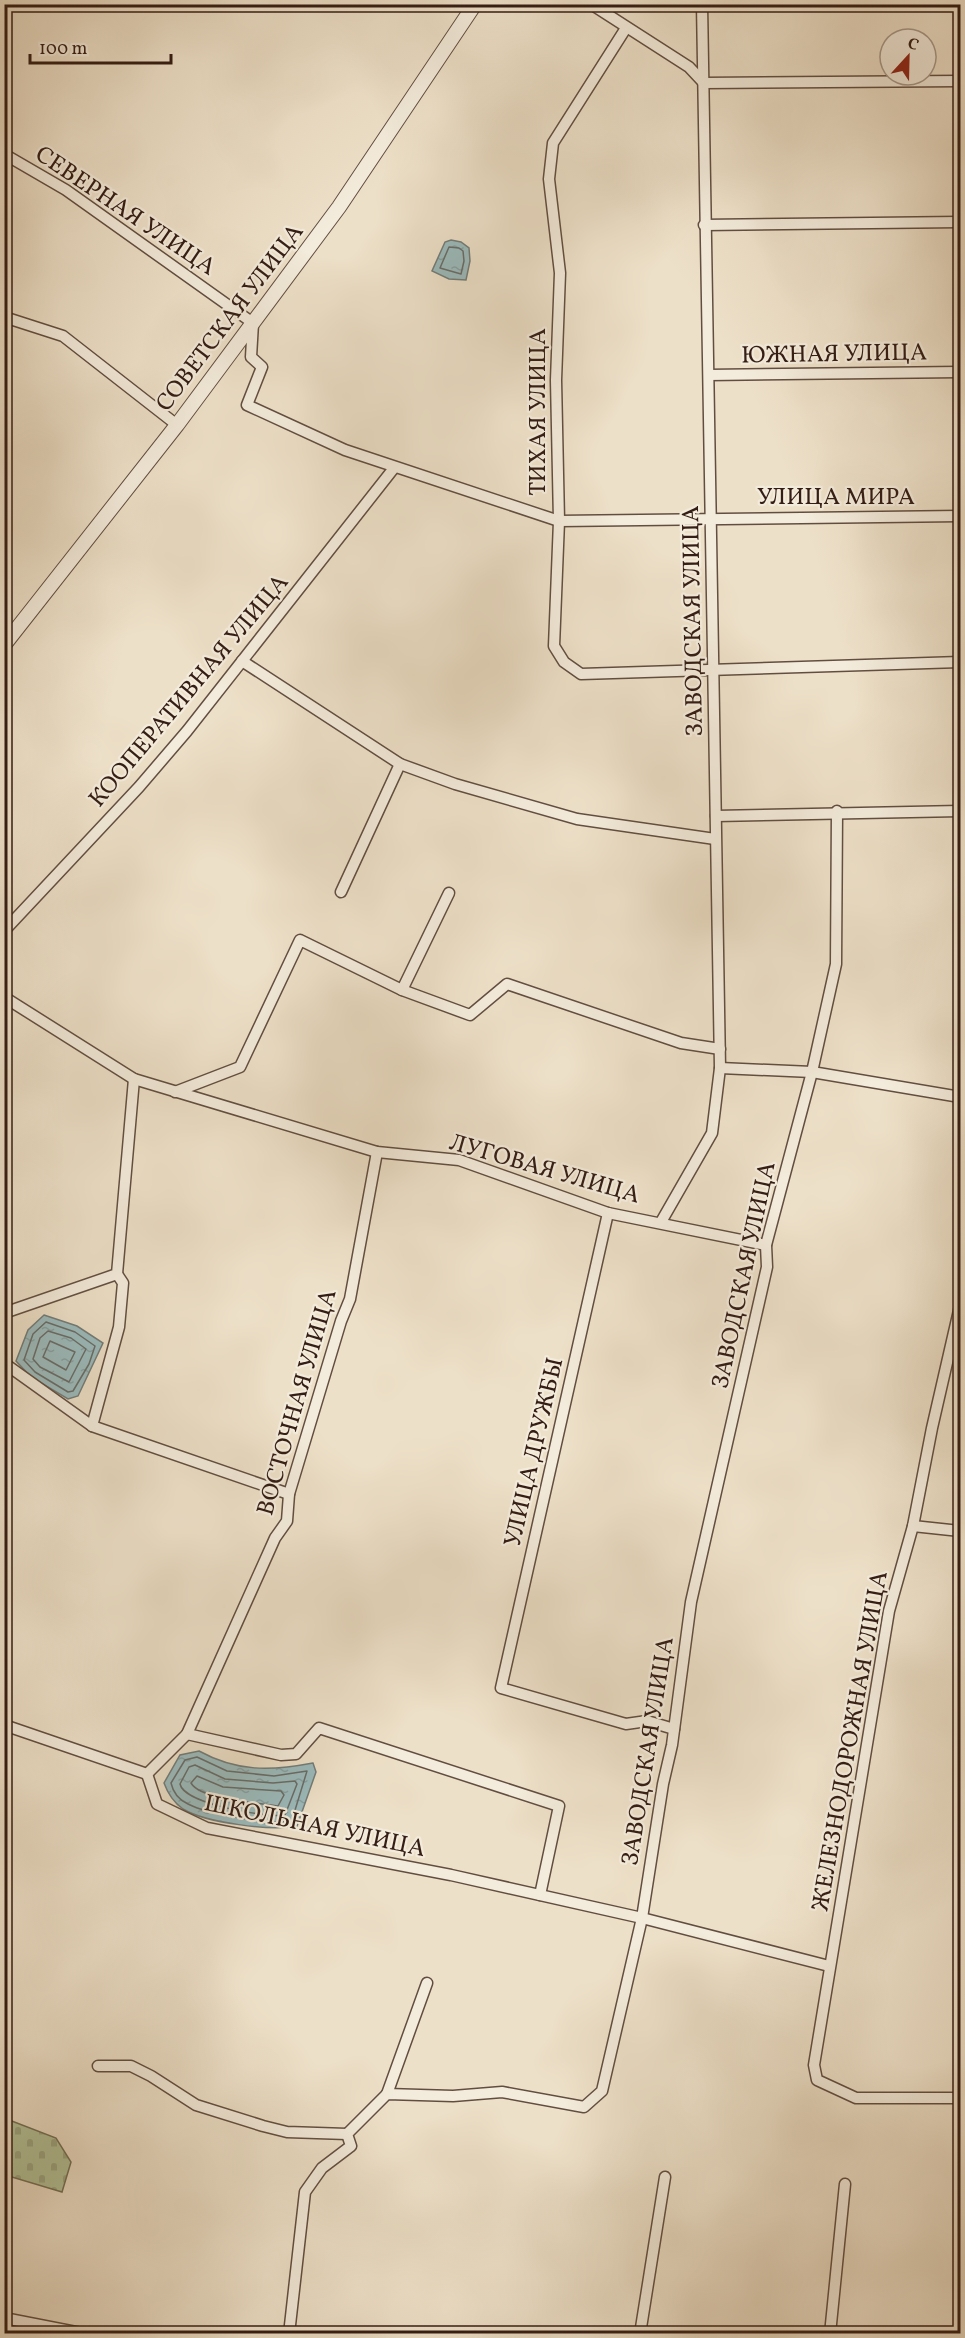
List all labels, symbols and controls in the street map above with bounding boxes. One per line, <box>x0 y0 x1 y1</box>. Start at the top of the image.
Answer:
scale bar <box>30 27 171 65</box>
north arrow <box>878 27 938 87</box>
text: С <box>904 33 922 57</box>
text: 100 m <box>39 37 88 62</box>
street label: СЕВЕРНАЯ УЛИЦА <box>28 138 222 285</box>
street label: СОВЕТСКАЯ УЛИЦА <box>149 217 313 419</box>
street label: ТИХАЯ УЛИЦА <box>522 328 556 496</box>
street label: ЮЖНАЯ УЛИЦА <box>741 336 927 374</box>
street label: УЛИЦА МИРА <box>757 481 915 515</box>
street label: ЗАВОДСКАЯ УЛИЦА <box>675 505 713 737</box>
street label: КООПЕРАТИВНАЯ УЛИЦА <box>82 567 298 815</box>
street label: ЛУГОВАЯ УЛИЦА <box>445 1126 644 1213</box>
street label: ЗАВОДСКАЯ УЛИЦА <box>704 1159 786 1392</box>
street label: ВОСТОЧНАЯ УЛИЦА <box>249 1285 347 1520</box>
street label: УЛИЦА ДРУЖБЫ <box>497 1354 573 1550</box>
street label: ЖЕЛЕЗНОДОРОЖНАЯ УЛИЦА <box>804 1568 898 1914</box>
street label: ЗАВОДСКАЯ УЛИЦА <box>614 1634 684 1868</box>
street label: ШКОЛЬНАЯ УЛИЦА <box>201 1787 428 1867</box>

